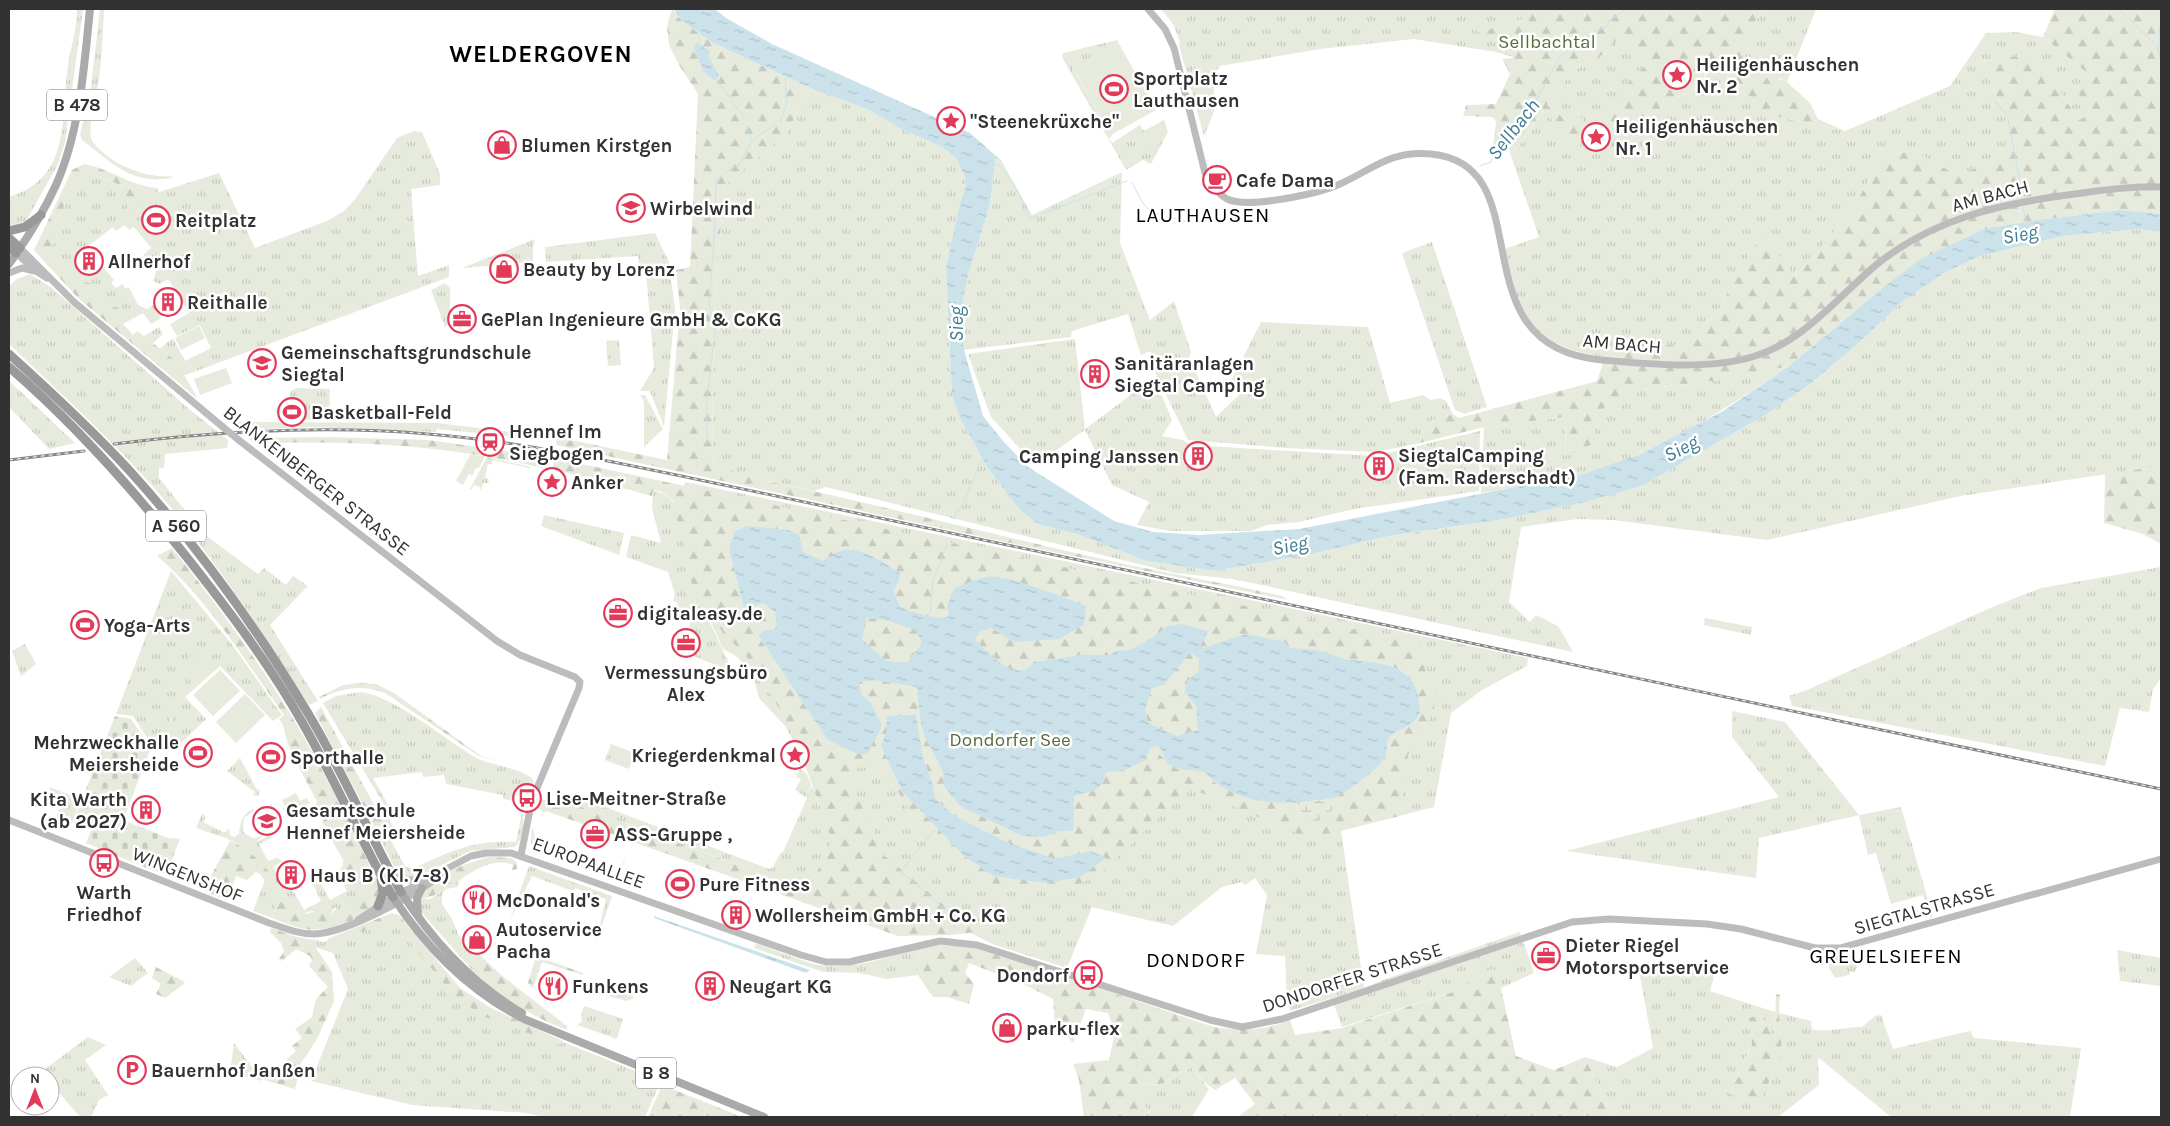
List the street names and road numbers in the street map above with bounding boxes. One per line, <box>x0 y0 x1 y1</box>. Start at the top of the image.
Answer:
road number: B 478 <box>47 90 107 120</box>
street label: AM BACH <box>1949 175 2031 217</box>
street label: AM BACH <box>1582 330 1662 358</box>
street label: BLANKENBERGER STRASSE <box>219 401 414 560</box>
road number: A 560 <box>146 511 206 542</box>
street label: EUROPAALLEE <box>530 832 648 893</box>
street label: WINGENSHOF <box>129 843 246 907</box>
street label: SIEGTALSTRASSE <box>1851 878 1997 940</box>
street label: DONDORFER STRASSE <box>1259 938 1445 1017</box>
road number: B 8 <box>636 1058 676 1088</box>

